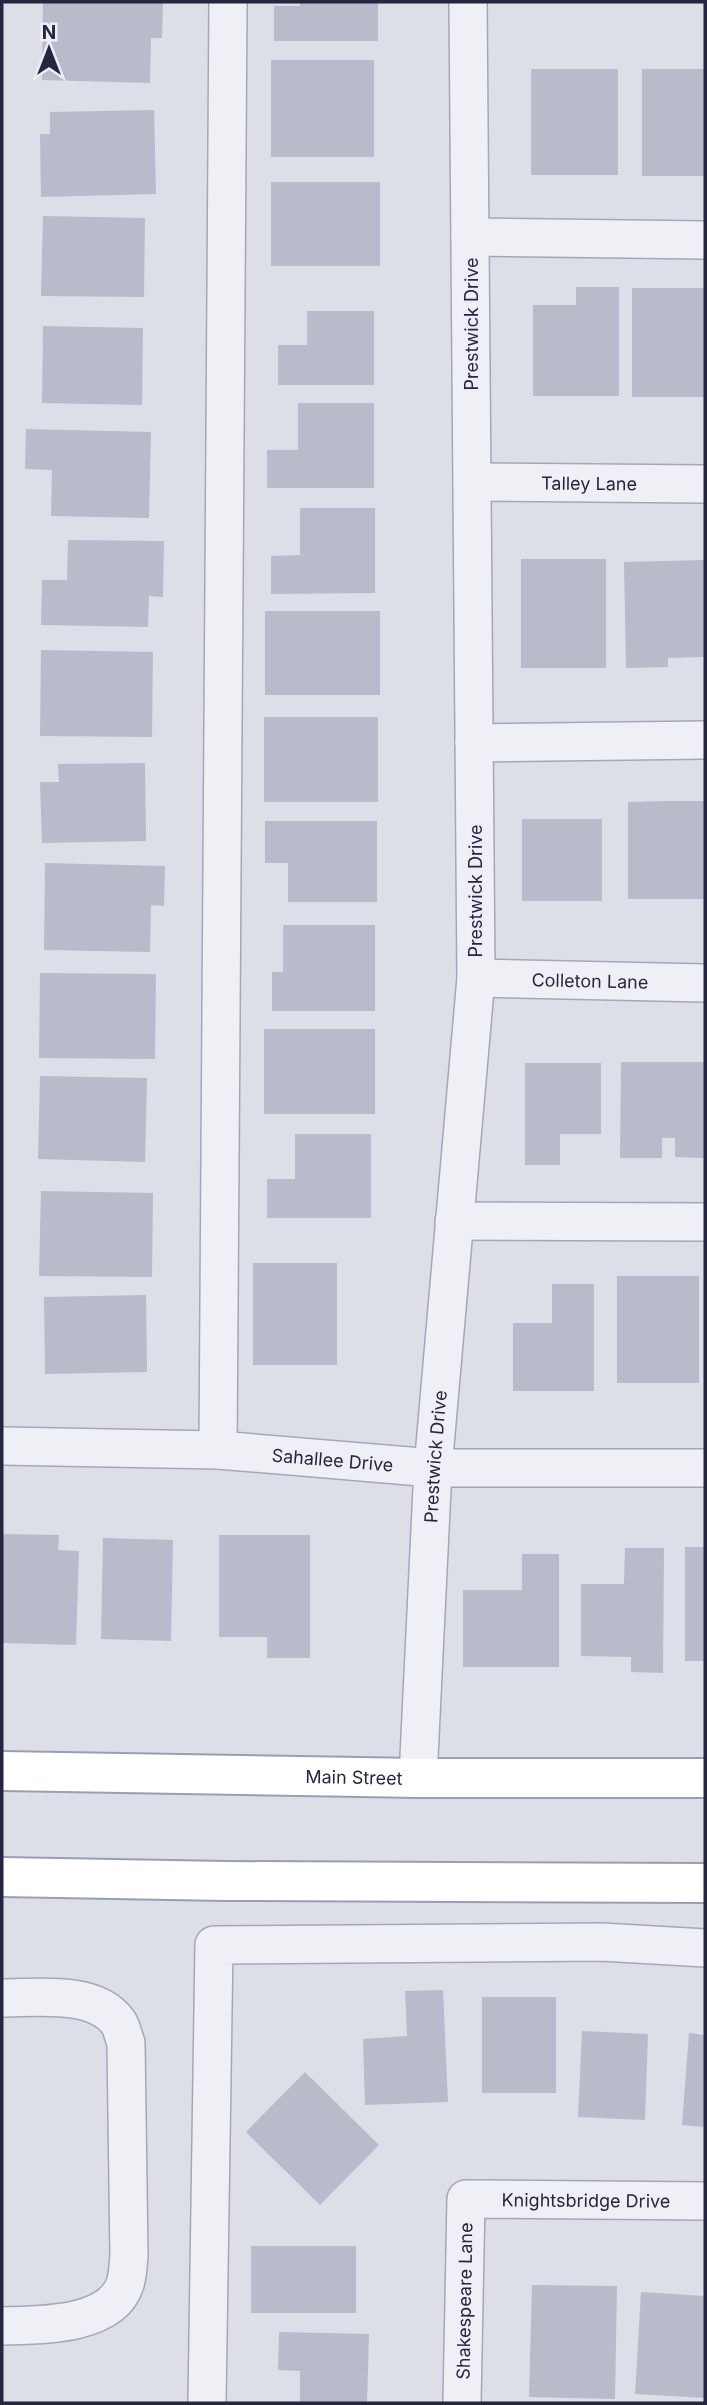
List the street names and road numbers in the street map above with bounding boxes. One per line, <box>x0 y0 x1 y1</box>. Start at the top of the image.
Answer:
street label: Prestwick Drive <box>461 257 482 391</box>
street label: Talley Lane <box>541 472 637 494</box>
street label: Prestwick Drive <box>465 824 486 958</box>
street label: Colleton Lane <box>531 969 649 992</box>
street label: Prestwick Drive <box>420 1389 450 1523</box>
street label: Sahallee Drive <box>271 1444 394 1475</box>
street label: Main Street <box>305 1766 403 1788</box>
street label: Knightsbridge Drive <box>501 2189 670 2211</box>
street label: Shakespeare Lane <box>452 2222 476 2380</box>

